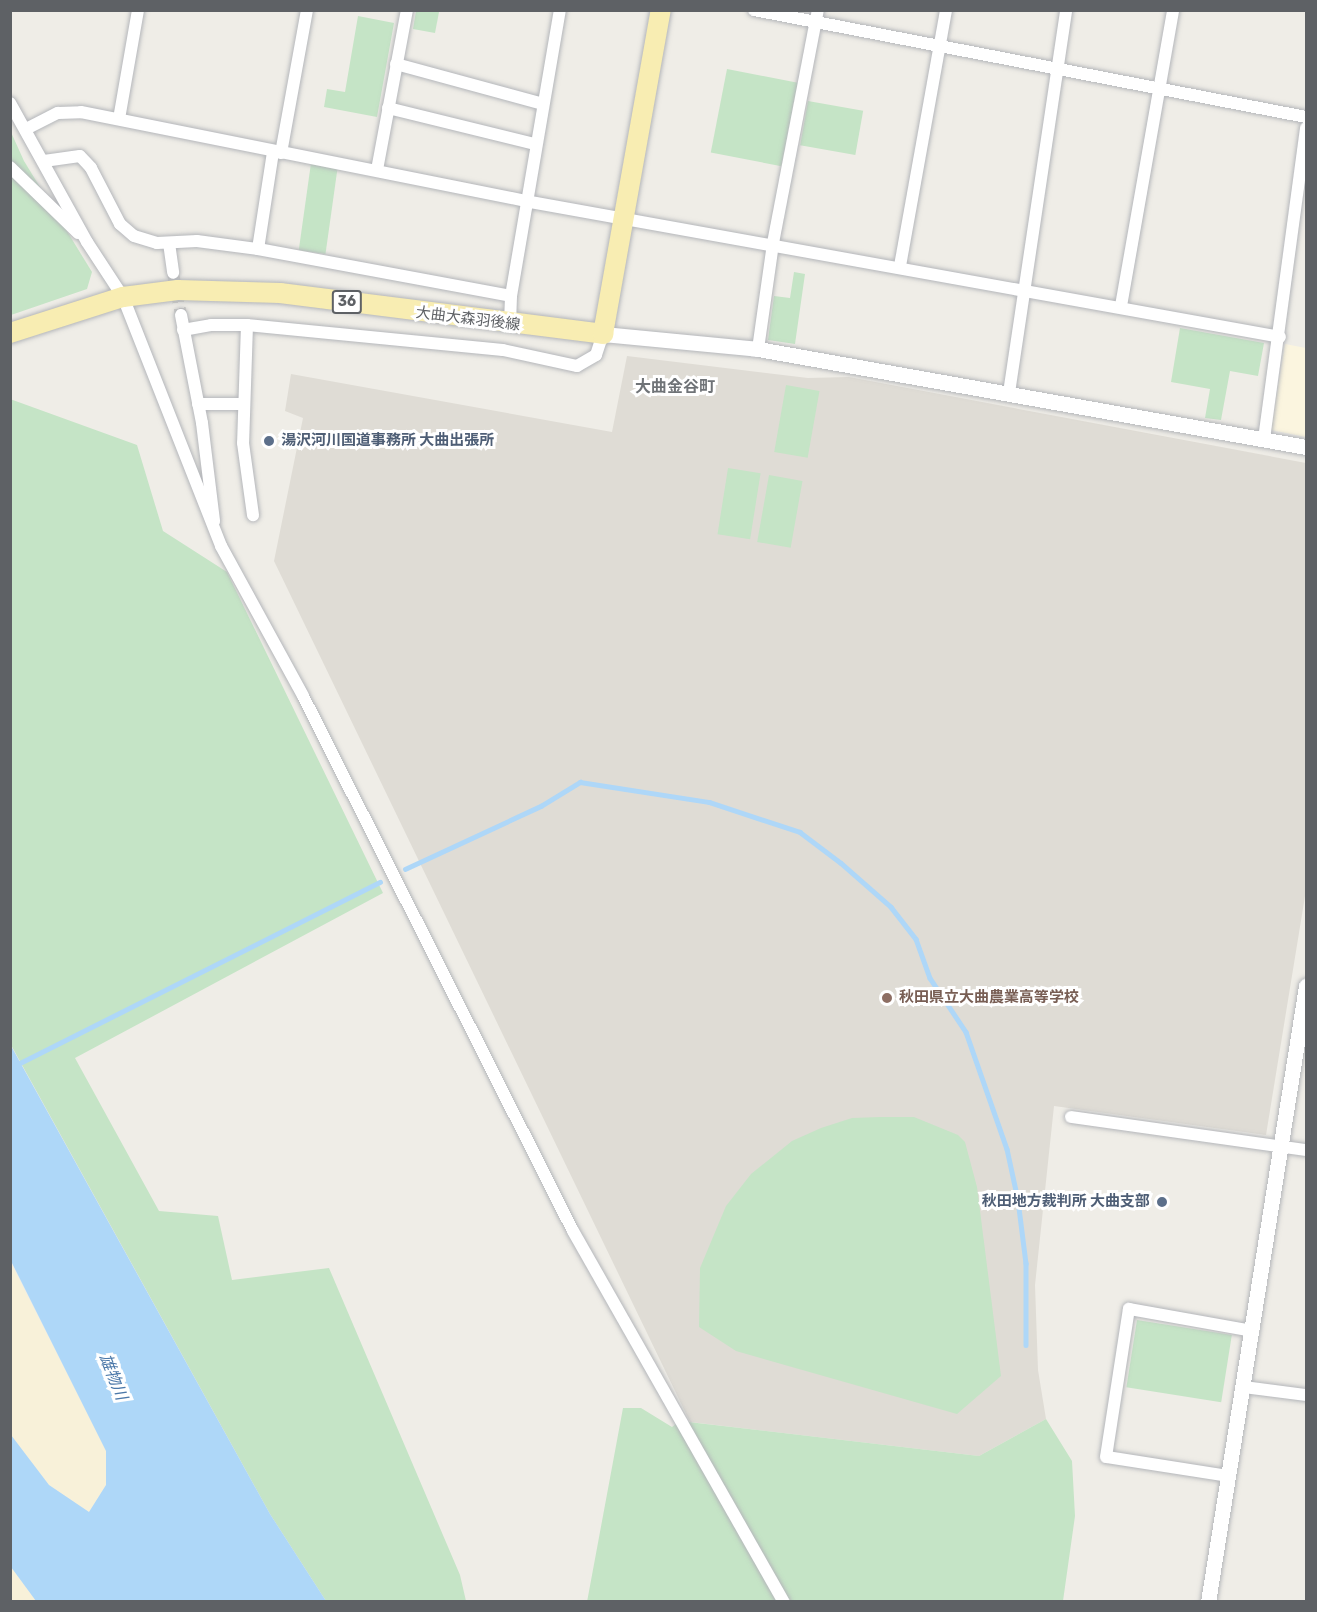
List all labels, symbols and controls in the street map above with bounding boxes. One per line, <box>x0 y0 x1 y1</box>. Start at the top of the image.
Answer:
road number: 36 <box>330 291 364 313</box>
street label: 大曲大森羽後線 <box>415 304 521 334</box>
district label: 大曲金谷町 <box>635 377 715 397</box>
place label: 湯沢河川国道事務所 大曲出張所 <box>281 432 494 450</box>
marker: 湯沢河川国道事務所 大曲出張所 <box>262 434 276 448</box>
place label: 秋田県立大曲農業高等学校 <box>899 989 1079 1007</box>
marker: 秋田県立大曲農業高等学校 <box>880 991 894 1005</box>
place label: 秋田地方裁判所 大曲支部 <box>982 1193 1150 1211</box>
marker: 秋田地方裁判所 大曲支部 <box>1155 1195 1169 1209</box>
water label: 雄物川 <box>95 1351 131 1403</box>

